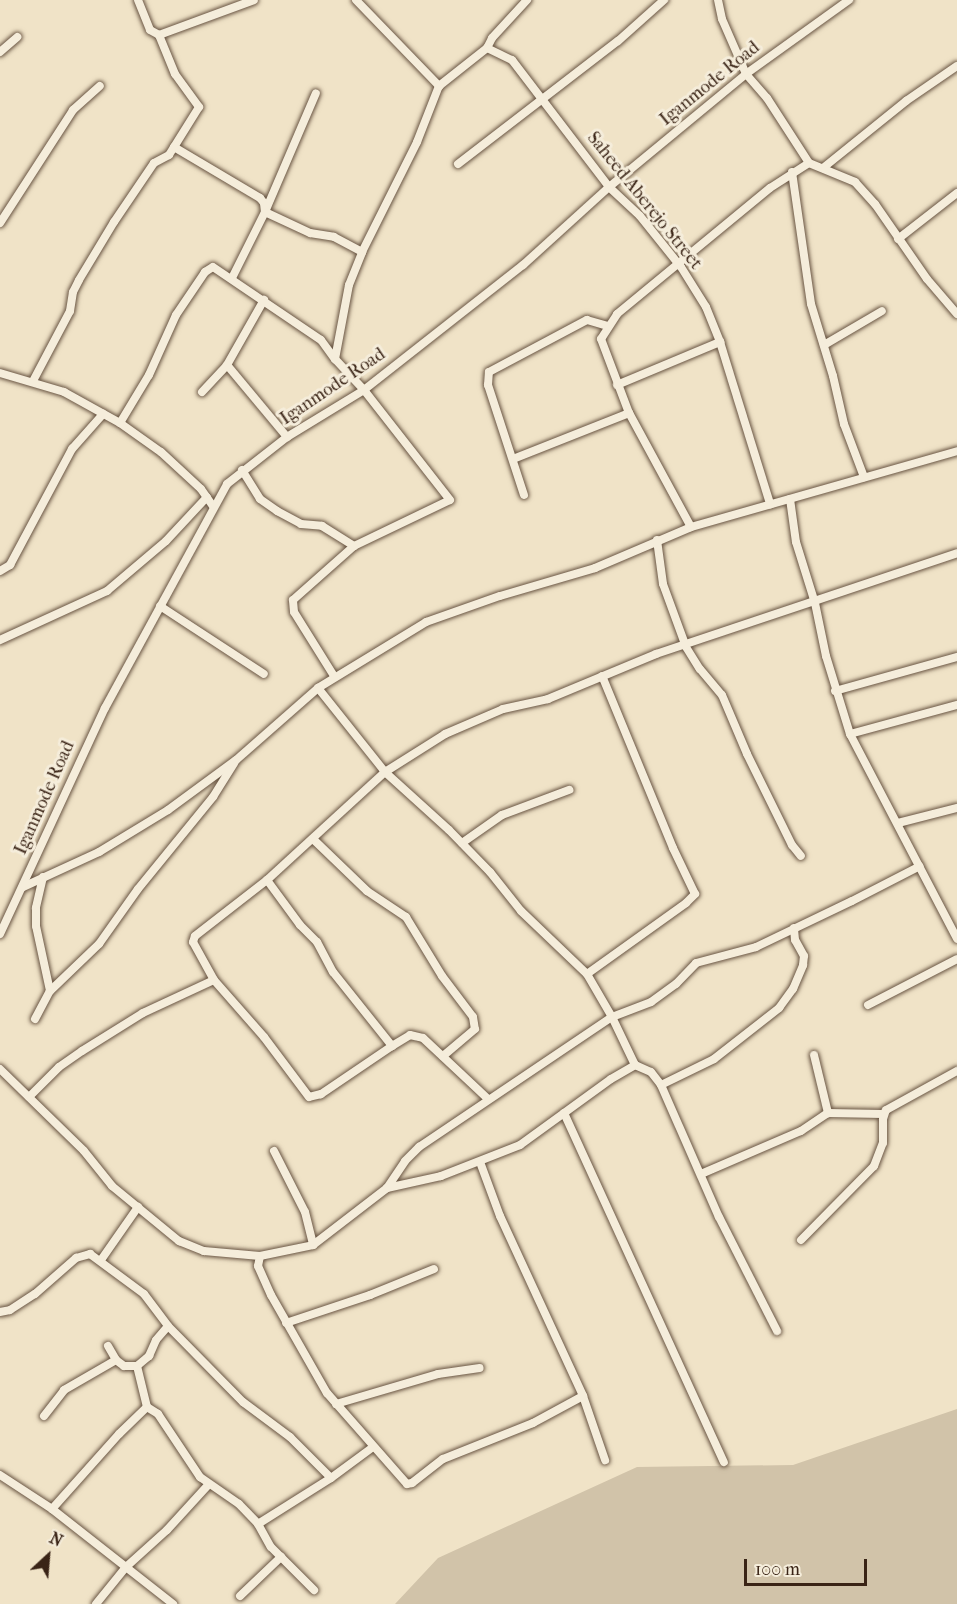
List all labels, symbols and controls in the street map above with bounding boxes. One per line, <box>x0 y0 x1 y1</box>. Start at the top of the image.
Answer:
street label: Iganmode Road <box>656 37 764 131</box>
street label: Saheed Aberejo Street <box>582 128 706 274</box>
street label: Iganmode Road <box>276 344 390 430</box>
street label: Iganmode Road <box>10 738 80 858</box>
north arrow <box>18 1526 78 1586</box>
text: N <box>46 1528 66 1551</box>
scale bar <box>747 1547 870 1585</box>
text: 100 m <box>755 1559 800 1580</box>

